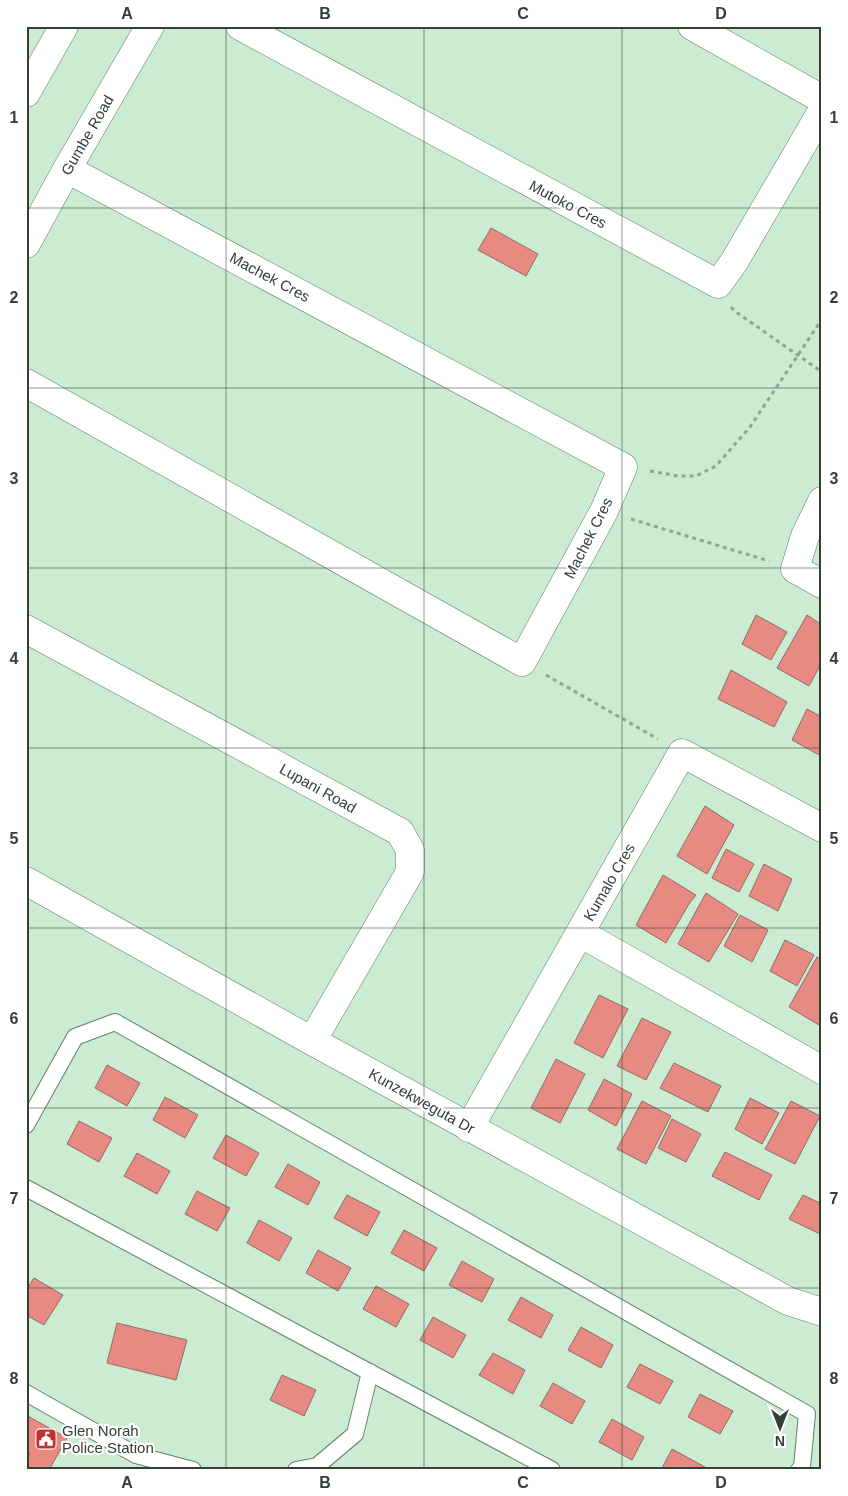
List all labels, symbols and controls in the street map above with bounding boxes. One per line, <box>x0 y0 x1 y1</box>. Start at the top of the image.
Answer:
text: A <box>121 5 133 22</box>
text: B <box>319 5 331 22</box>
text: C <box>517 5 529 22</box>
text: D <box>715 5 727 22</box>
street label: Gumbe Road <box>57 92 117 178</box>
text: 1 <box>10 109 19 126</box>
text: 1 <box>830 109 839 126</box>
street label: Mutoko Cres <box>526 177 610 231</box>
street label: Machek Cres <box>227 249 313 305</box>
text: 2 <box>10 289 19 306</box>
text: 2 <box>830 289 839 306</box>
text: 3 <box>10 470 19 487</box>
text: 3 <box>830 470 839 487</box>
street label: Machek Cres <box>560 495 616 581</box>
text: 4 <box>10 650 19 667</box>
text: 4 <box>830 650 839 667</box>
street label: Lupani Road <box>277 760 359 816</box>
text: 5 <box>10 830 19 847</box>
text: 5 <box>830 830 839 847</box>
street label: Kumalo Cres <box>580 840 638 924</box>
text: 6 <box>10 1010 19 1027</box>
text: 6 <box>830 1010 839 1027</box>
street label: Kunzekweguta Dr <box>366 1065 478 1137</box>
text: 7 <box>10 1190 19 1207</box>
text: 7 <box>830 1190 839 1207</box>
text: 8 <box>10 1370 19 1387</box>
text: 8 <box>830 1370 839 1387</box>
north arrow <box>756 1404 806 1454</box>
place label: Glen Norah Police Station <box>62 1422 154 1456</box>
public building icon: Glen Norah Police Station <box>34 1427 58 1451</box>
text: N <box>775 1433 785 1449</box>
text: A <box>121 1474 133 1491</box>
text: B <box>319 1474 331 1491</box>
text: C <box>517 1474 529 1491</box>
text: D <box>715 1474 727 1491</box>

